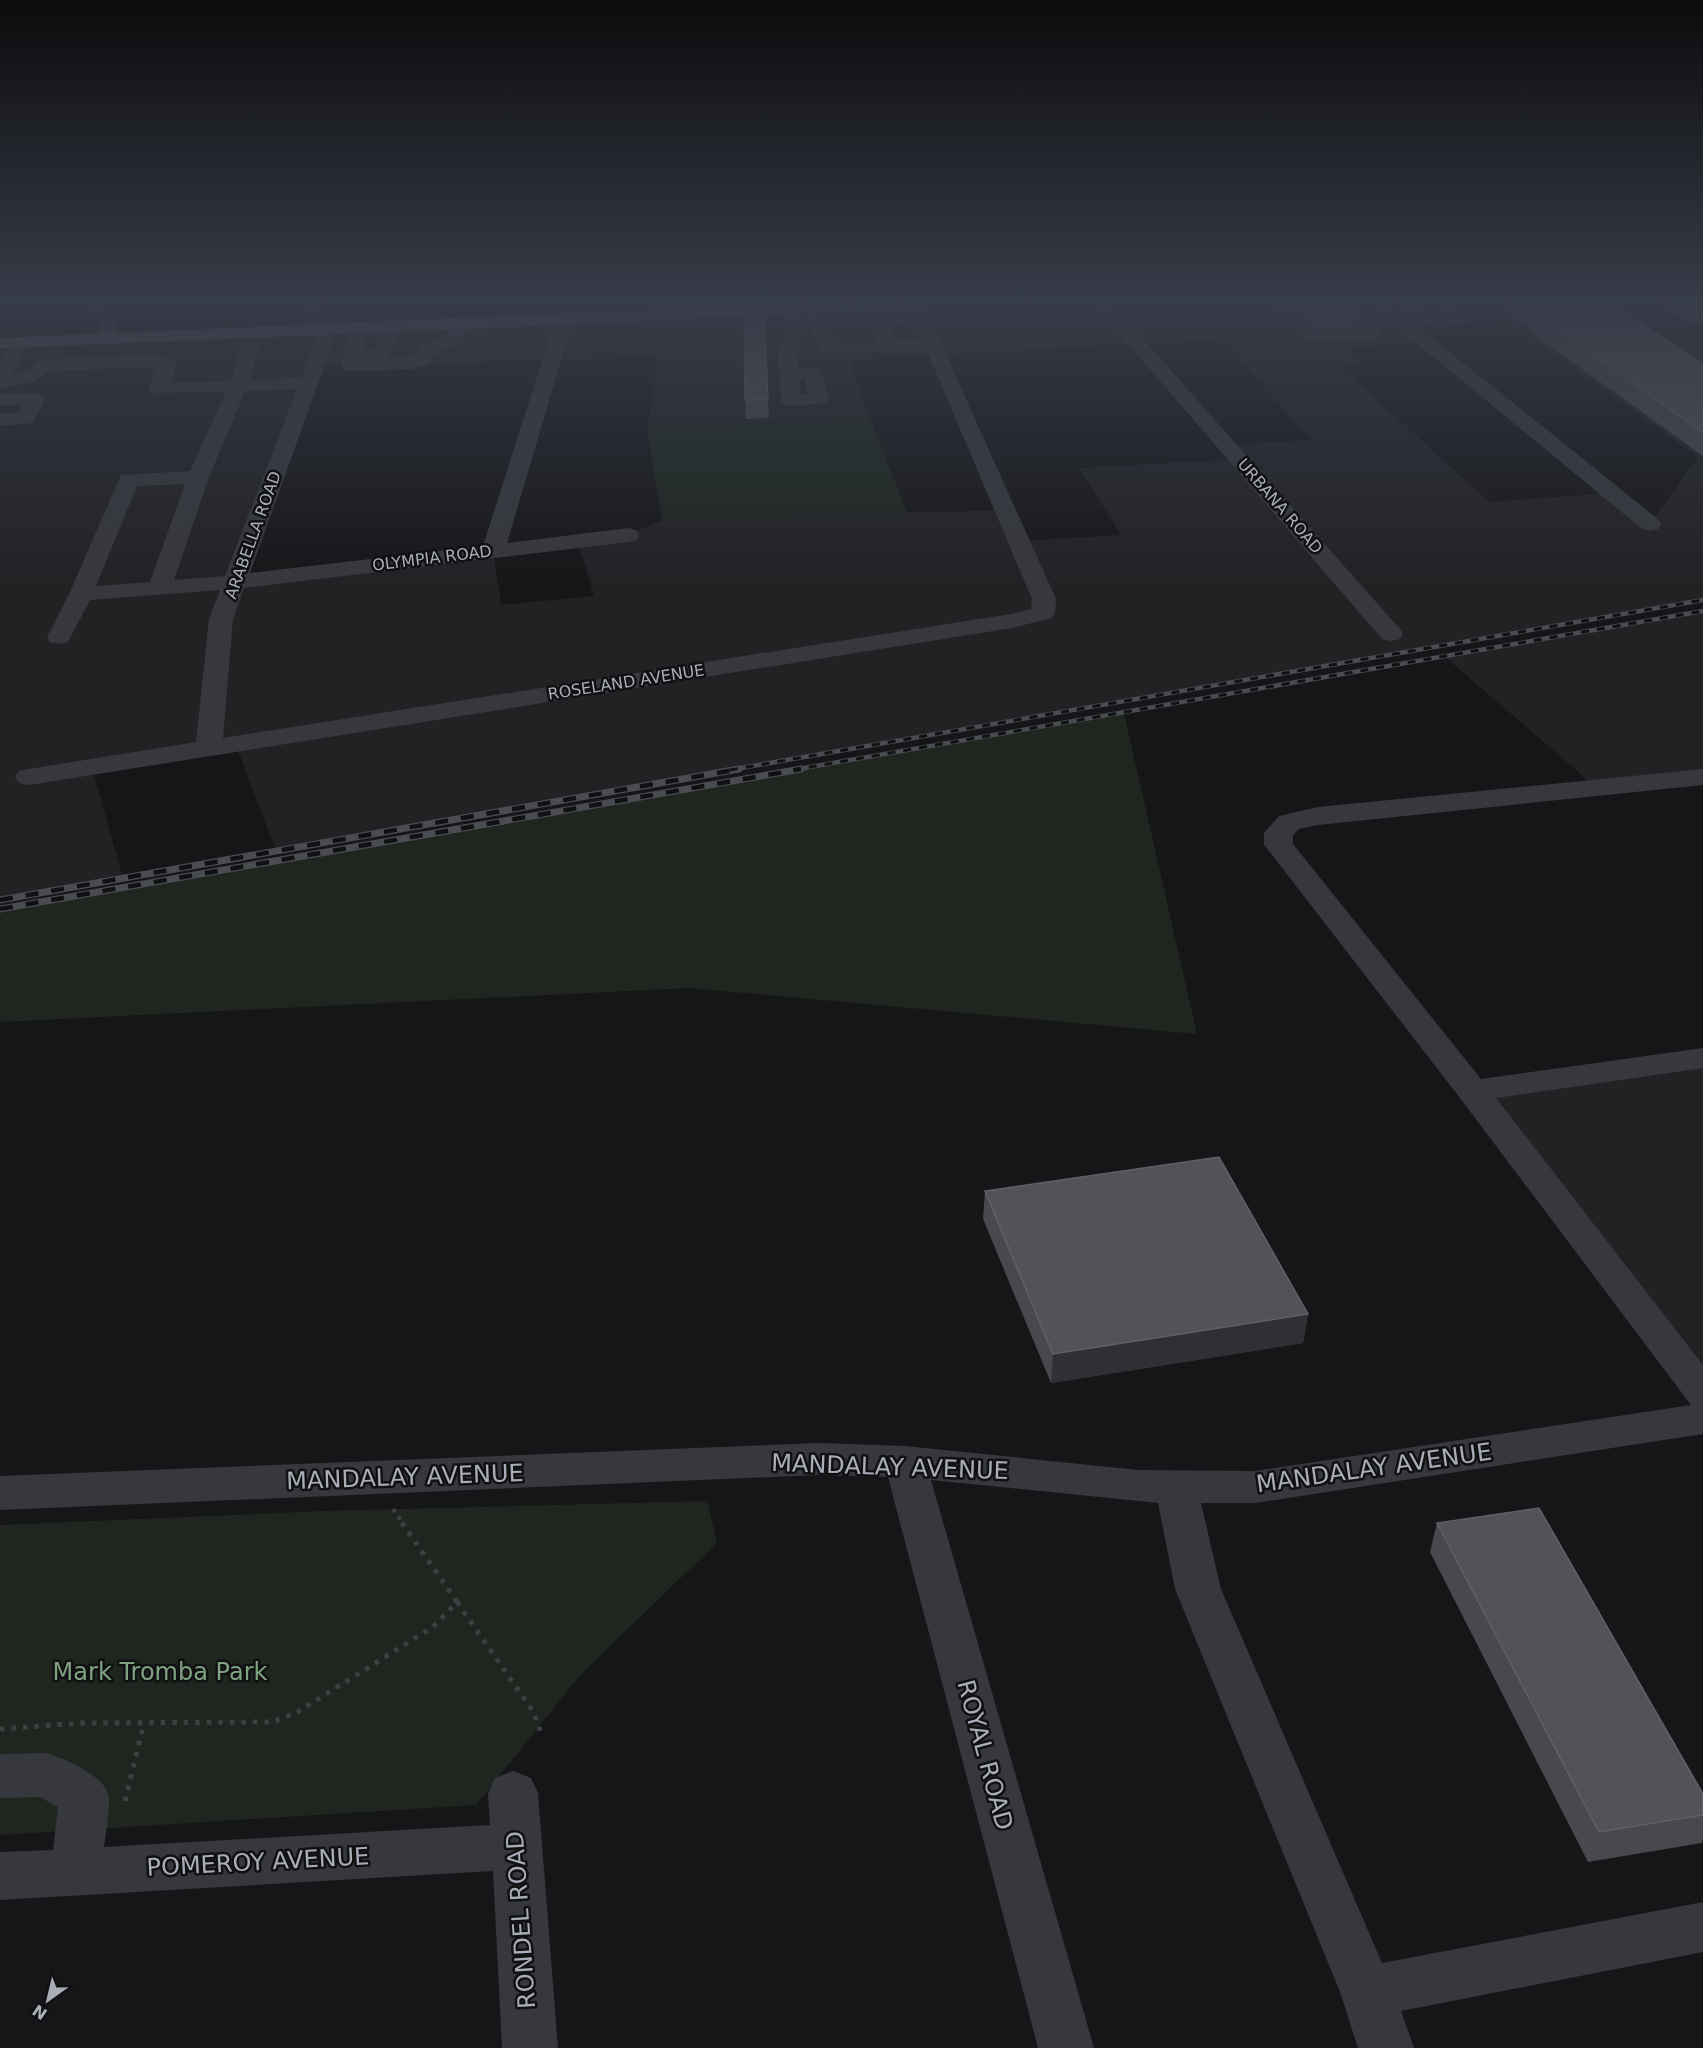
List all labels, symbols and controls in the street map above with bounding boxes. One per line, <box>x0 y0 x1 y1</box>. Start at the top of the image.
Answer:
street label: URBANA ROAD <box>1234 455 1326 557</box>
street label: ARABELLA ROAD <box>221 469 285 601</box>
street label: OLYMPIA ROAD <box>371 541 493 575</box>
street label: ROSELAND AVENUE <box>546 660 706 704</box>
street label: MANDALAY AVENUE <box>1254 1438 1494 1498</box>
street label: MANDALAY AVENUE <box>771 1449 1009 1485</box>
street label: MANDALAY AVENUE <box>286 1459 524 1495</box>
park label: Mark Tromba Park <box>53 1658 267 1686</box>
street label: ROYAL ROAD <box>951 1677 1019 1833</box>
street label: RONDEL ROAD <box>501 1830 541 2010</box>
street label: POMEROY AVENUE <box>146 1842 370 1882</box>
north arrow <box>18 1970 78 2030</box>
text: N <box>29 2000 51 2024</box>

